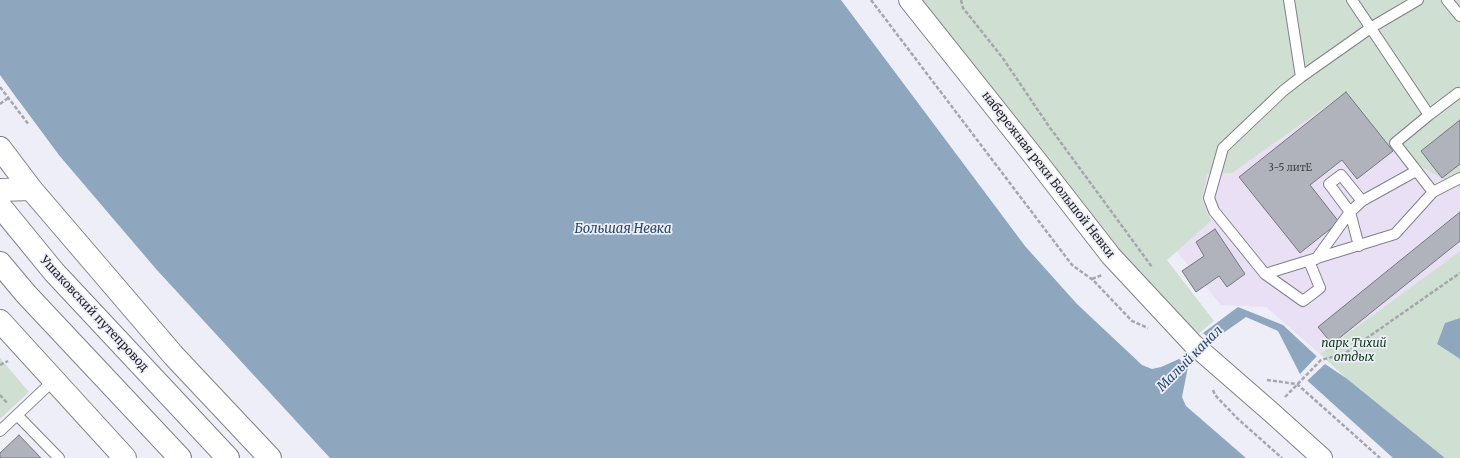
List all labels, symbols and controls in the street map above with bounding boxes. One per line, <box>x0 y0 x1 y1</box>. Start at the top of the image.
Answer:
street label: набережная реки Большой Невки <box>978 89 1118 261</box>
house number: 3-5 литЕ <box>1268 162 1312 174</box>
water label: Большая Невка <box>575 221 671 237</box>
street label: Ушаковский путепровод <box>37 253 151 375</box>
water label: Малый канал <box>1154 323 1226 395</box>
park label: парк Тихий отдых <box>1321 337 1387 365</box>

